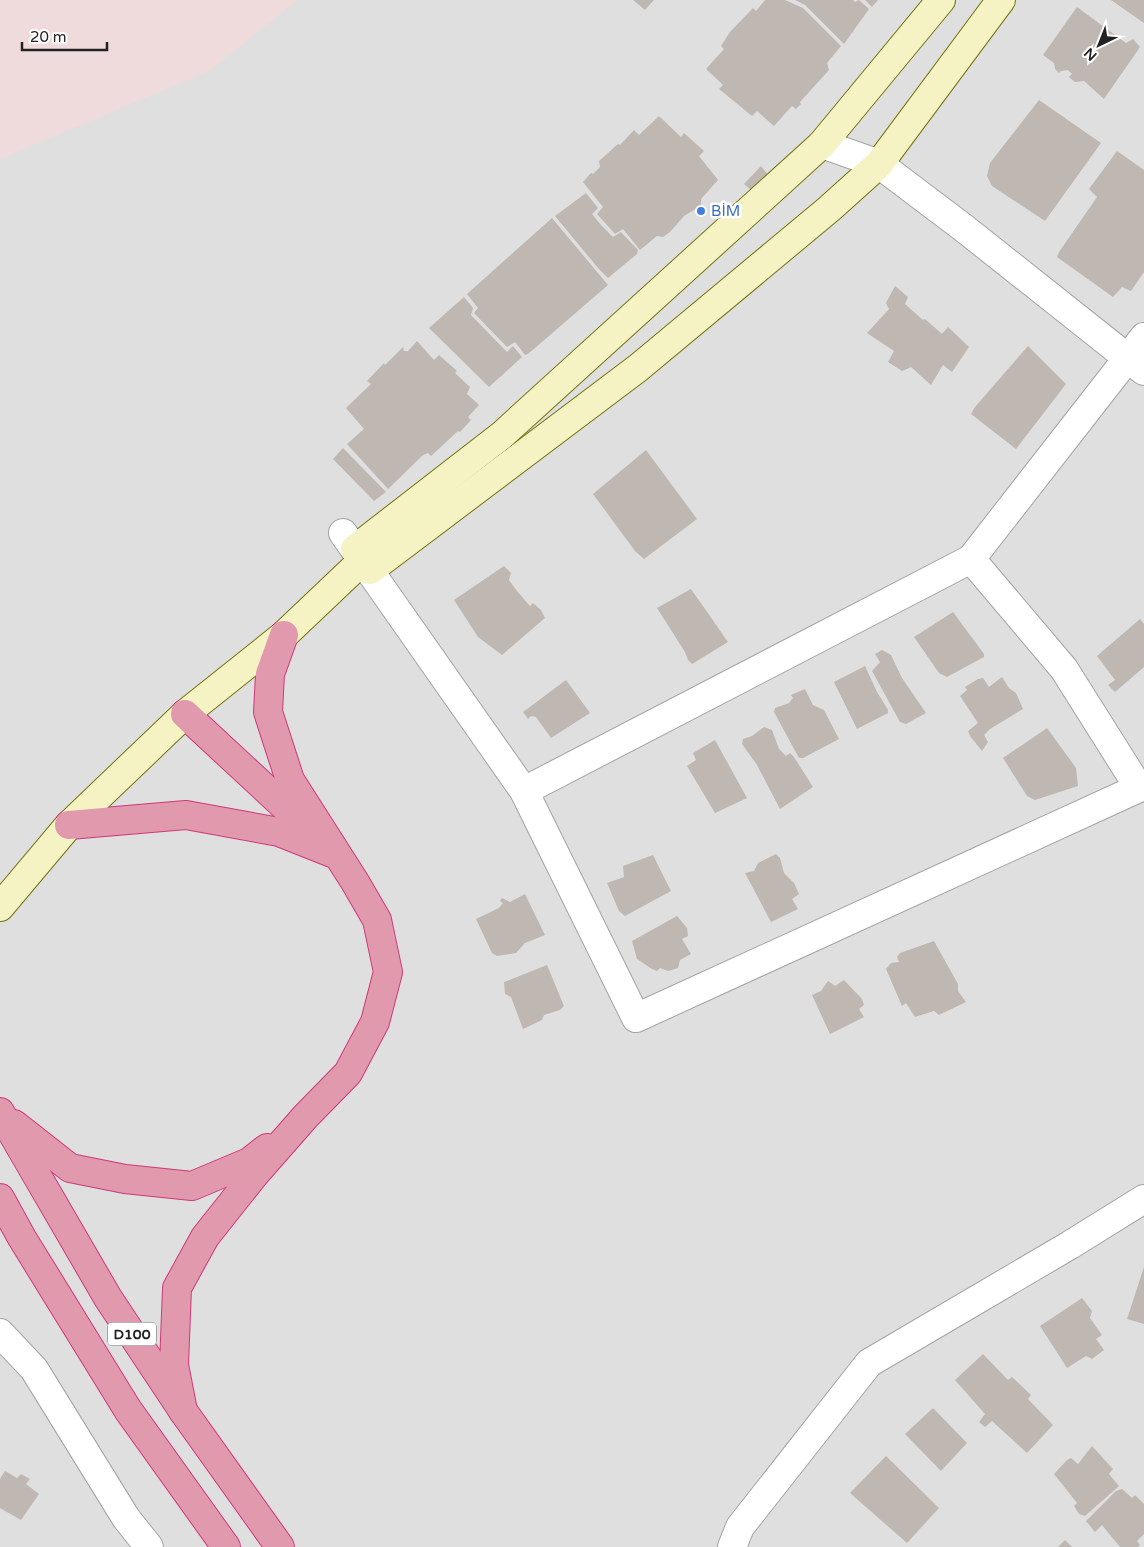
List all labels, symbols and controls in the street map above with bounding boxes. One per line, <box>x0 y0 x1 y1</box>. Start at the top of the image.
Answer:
scale bar <box>22 20 108 52</box>
north arrow <box>1074 20 1124 70</box>
text: 20 m <box>30 28 67 46</box>
text: N <box>1081 44 1100 64</box>
place label: BİM <box>711 202 740 220</box>
marker: BİM <box>695 205 707 217</box>
road number: D100 <box>108 1322 156 1346</box>

